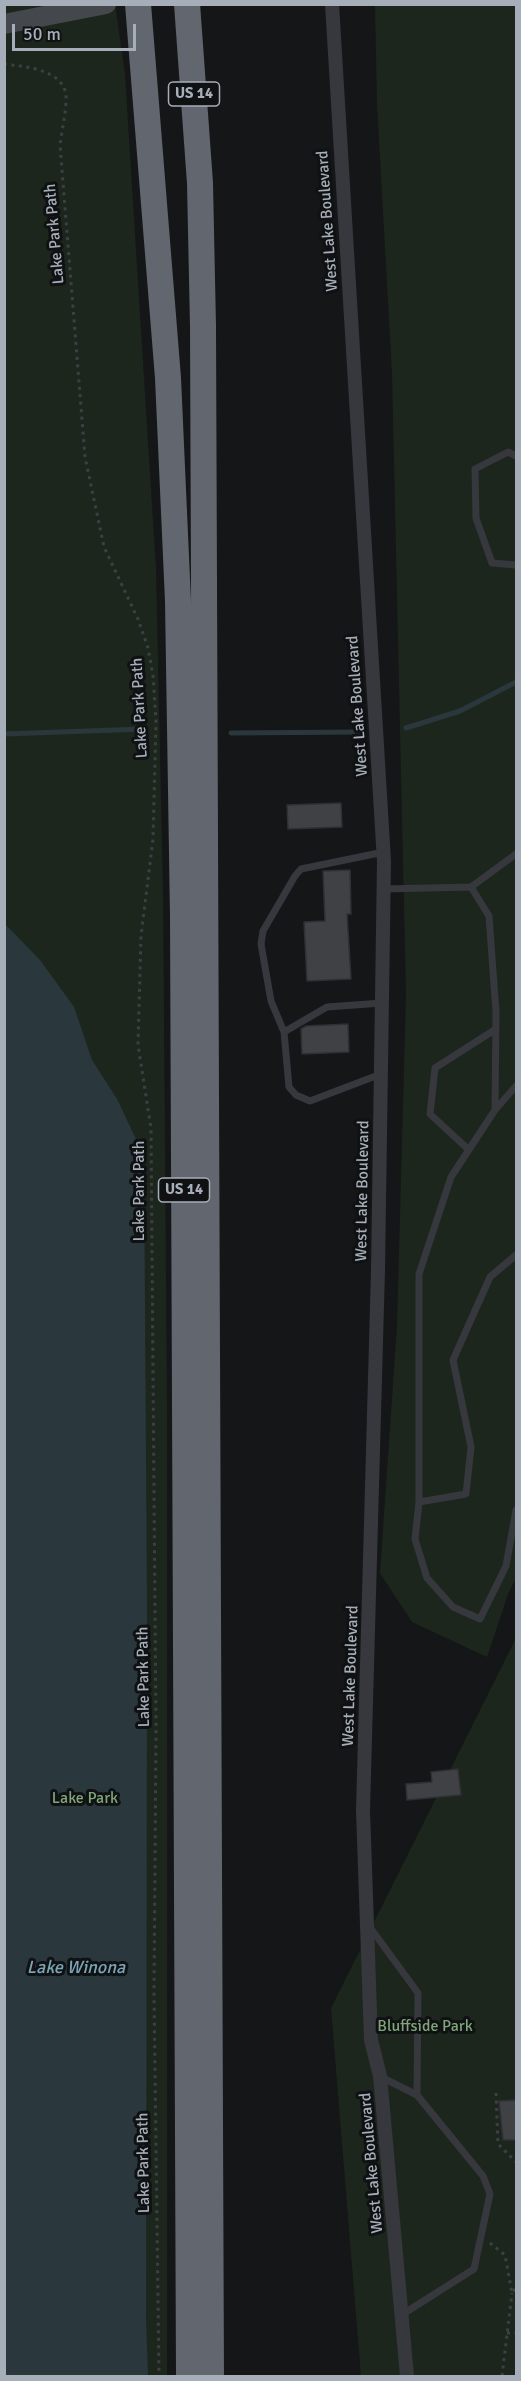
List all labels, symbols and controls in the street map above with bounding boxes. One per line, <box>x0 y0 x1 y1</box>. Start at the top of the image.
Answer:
scale bar <box>15 12 140 50</box>
text: 50 m <box>23 23 61 45</box>
road number: US 14 <box>168 82 220 106</box>
street label: West Lake Boulevard <box>313 150 343 292</box>
street label: Lake Park Path <box>41 183 69 285</box>
street label: West Lake Boulevard <box>343 635 373 777</box>
street label: Lake Park Path <box>128 657 152 759</box>
street label: West Lake Boulevard <box>352 1120 374 1262</box>
street label: Lake Park Path <box>130 1141 150 1241</box>
road number: US 14 <box>158 1178 210 1202</box>
street label: West Lake Boulevard <box>339 1605 363 1747</box>
street label: Lake Park Path <box>134 1626 154 1728</box>
park label: Lake Park <box>52 1789 118 1809</box>
water label: Lake Winona <box>27 1957 125 1979</box>
park label: Bluffside Park <box>377 2017 473 2037</box>
street label: West Lake Boulevard <box>356 2092 388 2234</box>
street label: Lake Park Path <box>134 2112 154 2214</box>

